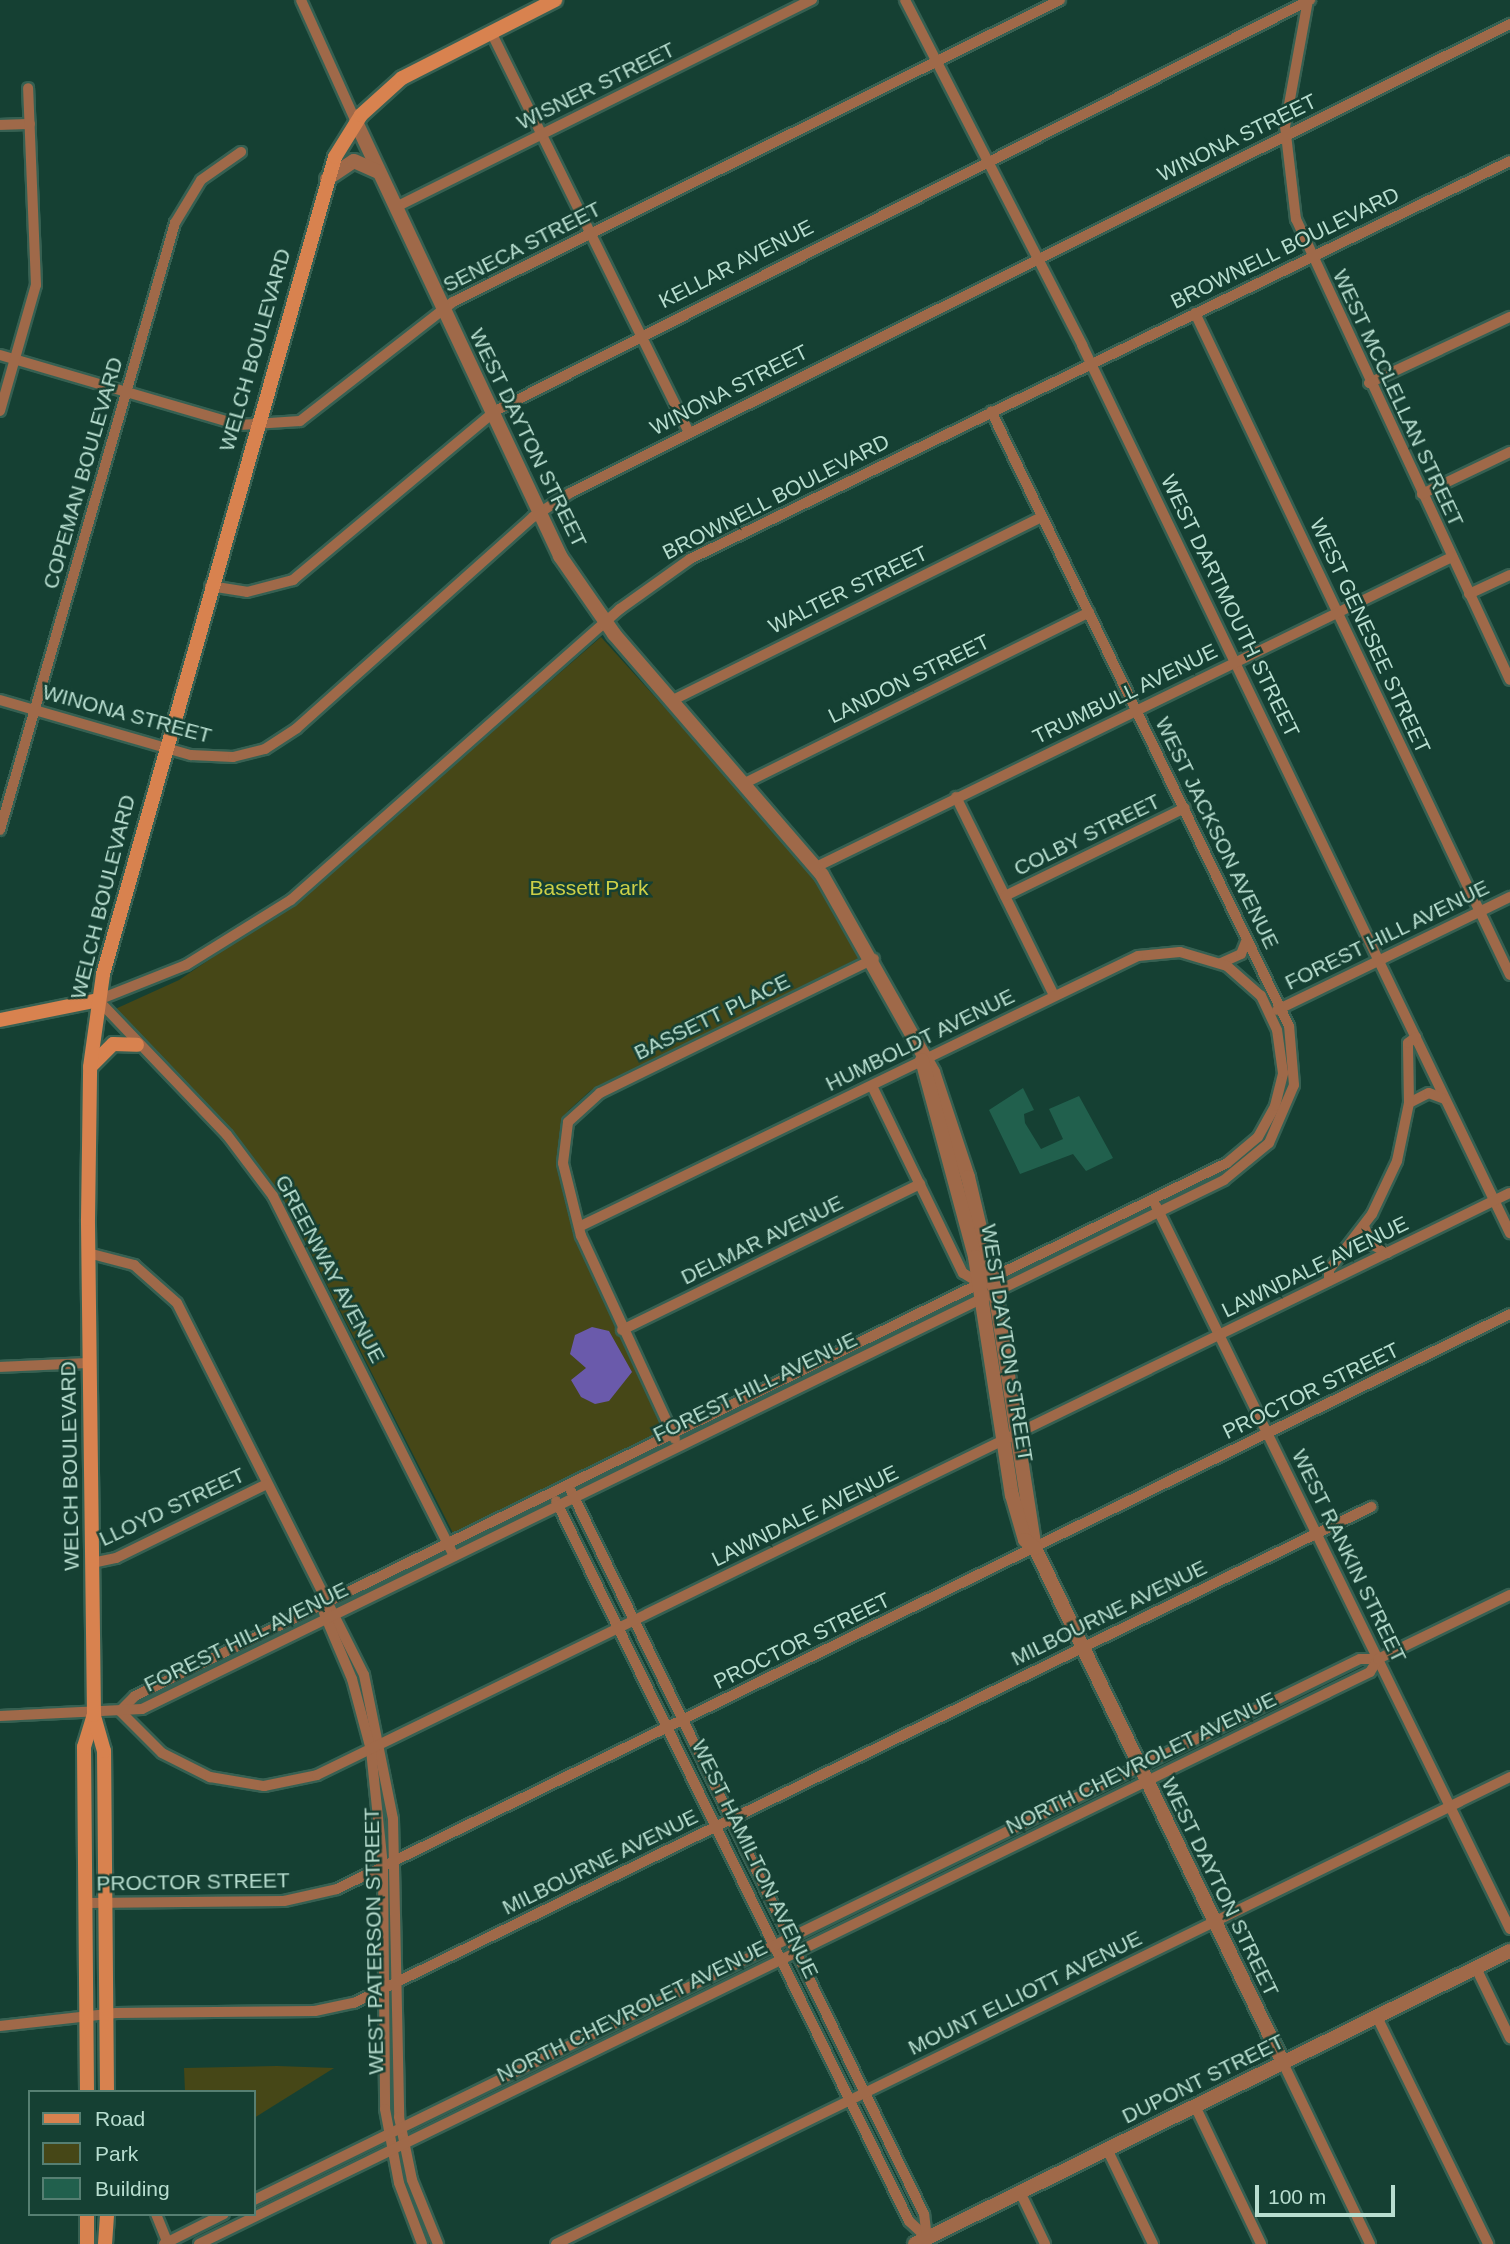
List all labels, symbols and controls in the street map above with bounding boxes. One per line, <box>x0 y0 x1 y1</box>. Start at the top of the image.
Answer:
street label: WISNER STREET <box>513 37 679 135</box>
street label: WINONA STREET <box>1153 88 1321 188</box>
street label: BROWNELL BOULEVARD <box>1166 182 1404 314</box>
street label: SENECA STREET <box>438 196 606 298</box>
street label: KELLAR AVENUE <box>654 214 818 314</box>
street label: WELCH BOULEVARD <box>214 246 296 454</box>
street label: WEST MCCLELLAN STREET <box>1327 265 1469 531</box>
street label: WEST DAYTON STREET <box>464 324 592 552</box>
street label: WINONA STREET <box>645 339 813 441</box>
street label: COPEMAN BOULEVARD <box>38 354 128 592</box>
street label: BROWNELL BOULEVARD <box>658 429 894 565</box>
street label: WEST DARTMOUTH STREET <box>1155 471 1305 741</box>
street label: WEST GENESEE STREET <box>1304 514 1436 758</box>
street label: WALTER STREET <box>764 541 932 639</box>
street label: LANDON STREET <box>824 629 994 729</box>
street label: TRUMBULL AVENUE <box>1028 638 1222 750</box>
street label: WINONA STREET <box>39 679 215 749</box>
street label: WEST JACKSON AVENUE <box>1149 712 1285 954</box>
street label: COLBY STREET <box>1010 789 1164 881</box>
street label: WELCH BOULEVARD <box>65 792 141 1002</box>
street label: FOREST HILL AVENUE <box>1280 874 1494 996</box>
park label: Bassett Park <box>529 875 649 901</box>
street label: BASSETT PLACE <box>630 968 794 1066</box>
street label: HUMBOLDT AVENUE <box>821 983 1019 1097</box>
street label: GREENWAY AVENUE <box>269 1170 391 1368</box>
street label: DELMAR AVENUE <box>676 1190 848 1290</box>
street label: LAWNDALE AVENUE <box>1217 1211 1413 1323</box>
street label: WEST DAYTON STREET <box>976 1222 1038 1464</box>
street label: FOREST HILL AVENUE <box>648 1326 862 1448</box>
street label: PROCTOR STREET <box>1219 1337 1403 1445</box>
street label: WELCH BOULEVARD <box>56 1361 84 1571</box>
street label: WEST RANKIN STREET <box>1286 1445 1412 1667</box>
street label: LAWNDALE AVENUE <box>707 1460 903 1572</box>
street label: LLOYD STREET <box>95 1462 249 1552</box>
street label: MILBOURNE AVENUE <box>1007 1554 1211 1672</box>
street label: FOREST HILL AVENUE <box>139 1576 353 1698</box>
street label: PROCTOR STREET <box>710 1587 894 1695</box>
street label: NORTH CHEVROLET AVENUE <box>1001 1686 1281 1840</box>
street label: WEST HAMILTON AVENUE <box>686 1735 824 1983</box>
street label: WEST DAYTON STREET <box>1156 1773 1284 2001</box>
street label: MILBOURNE AVENUE <box>498 1803 702 1921</box>
street label: WEST PATERSON STREET <box>359 1807 389 2075</box>
street label: PROCTOR STREET <box>96 1868 290 1896</box>
street label: MOUNT ELLIOTT AVENUE <box>903 1925 1147 2061</box>
street label: NORTH CHEVROLET AVENUE <box>492 1934 772 2088</box>
street label: DUPONT STREET <box>1118 2029 1288 2129</box>
legend <box>28 2090 256 2216</box>
text: Road <box>95 2107 145 2130</box>
text: Park <box>95 2142 138 2165</box>
scale bar <box>1258 2170 1398 2214</box>
text: Building <box>95 2177 170 2200</box>
text: 100 m <box>1268 2185 1326 2208</box>

